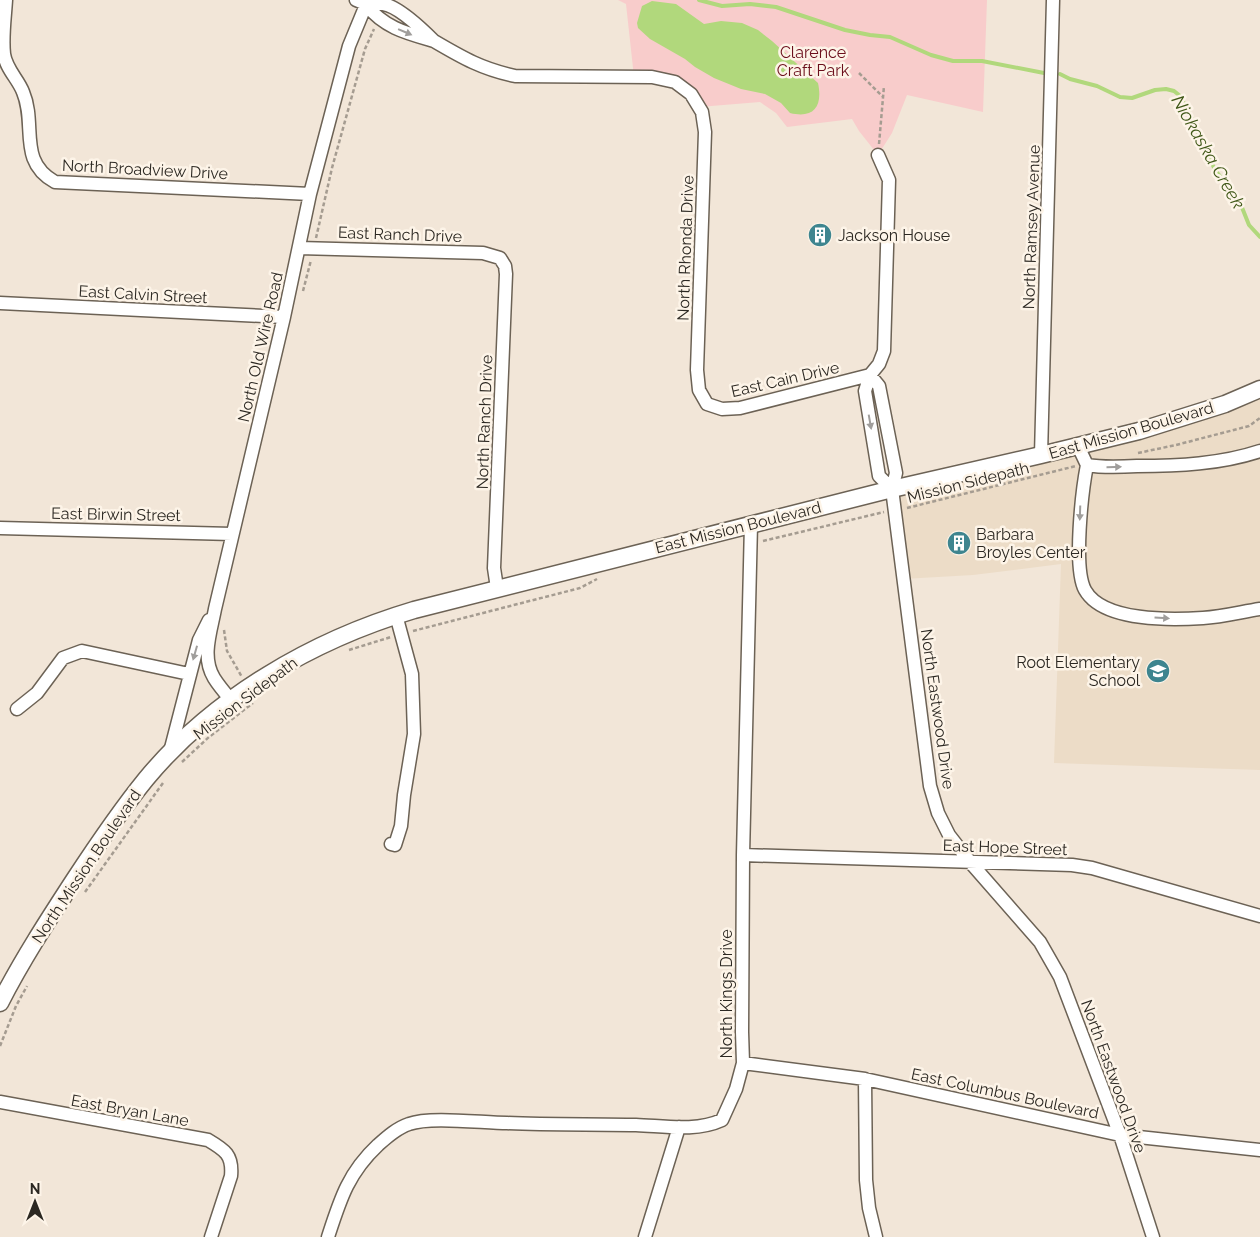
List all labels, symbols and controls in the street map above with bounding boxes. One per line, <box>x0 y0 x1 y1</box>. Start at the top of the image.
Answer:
one-way arrow <box>398 28 412 36</box>
park label: Clarence Craft Park <box>777 43 850 80</box>
water label: Niokaska Creek <box>1167 91 1250 213</box>
street label: North Ramsey Avenue <box>1019 144 1044 310</box>
street label: North Broadview Drive <box>61 156 229 183</box>
street label: North Rhonda Drive <box>673 175 698 321</box>
building icon: Jackson House <box>807 222 833 248</box>
street label: East Ranch Drive <box>338 223 462 246</box>
place label: Jackson House <box>838 226 950 245</box>
street label: North Old Wire Road <box>234 270 287 424</box>
street label: East Calvin Street <box>78 282 209 307</box>
street label: North Ranch Drive <box>473 354 496 490</box>
street label: East Cain Drive <box>729 358 841 401</box>
street label: East Mission Boulevard <box>1047 398 1216 463</box>
one-way arrow <box>866 415 874 431</box>
street label: Mission Sidepath <box>905 458 1031 507</box>
one-way arrow <box>1107 463 1123 471</box>
street label: East Mission Boulevard <box>653 498 823 557</box>
street label: East Birwin Street <box>51 504 182 525</box>
one-way arrow <box>1076 505 1084 521</box>
place label: Barbara Broyles Center <box>976 525 1086 562</box>
building icon: Barbara Broyles Center <box>946 530 972 556</box>
one-way arrow <box>1154 615 1170 623</box>
street label: North Eastwood Drive <box>917 628 958 790</box>
one-way arrow <box>190 646 198 661</box>
street label: Mission Sidepath <box>190 653 301 744</box>
place label: Root Elementary School <box>1016 653 1141 690</box>
school or university icon: Root Elementary School <box>1145 658 1171 684</box>
street label: North Mission Boulevard <box>28 786 145 947</box>
street label: East Hope Street <box>942 836 1068 859</box>
street label: North Kings Drive <box>717 929 736 1059</box>
street label: North Eastwood Drive <box>1077 997 1150 1155</box>
street label: East Columbus Boulevard <box>909 1064 1101 1123</box>
street label: East Bryan Lane <box>70 1091 190 1130</box>
north arrow <box>10 1177 60 1227</box>
text: N <box>30 1181 40 1197</box>

